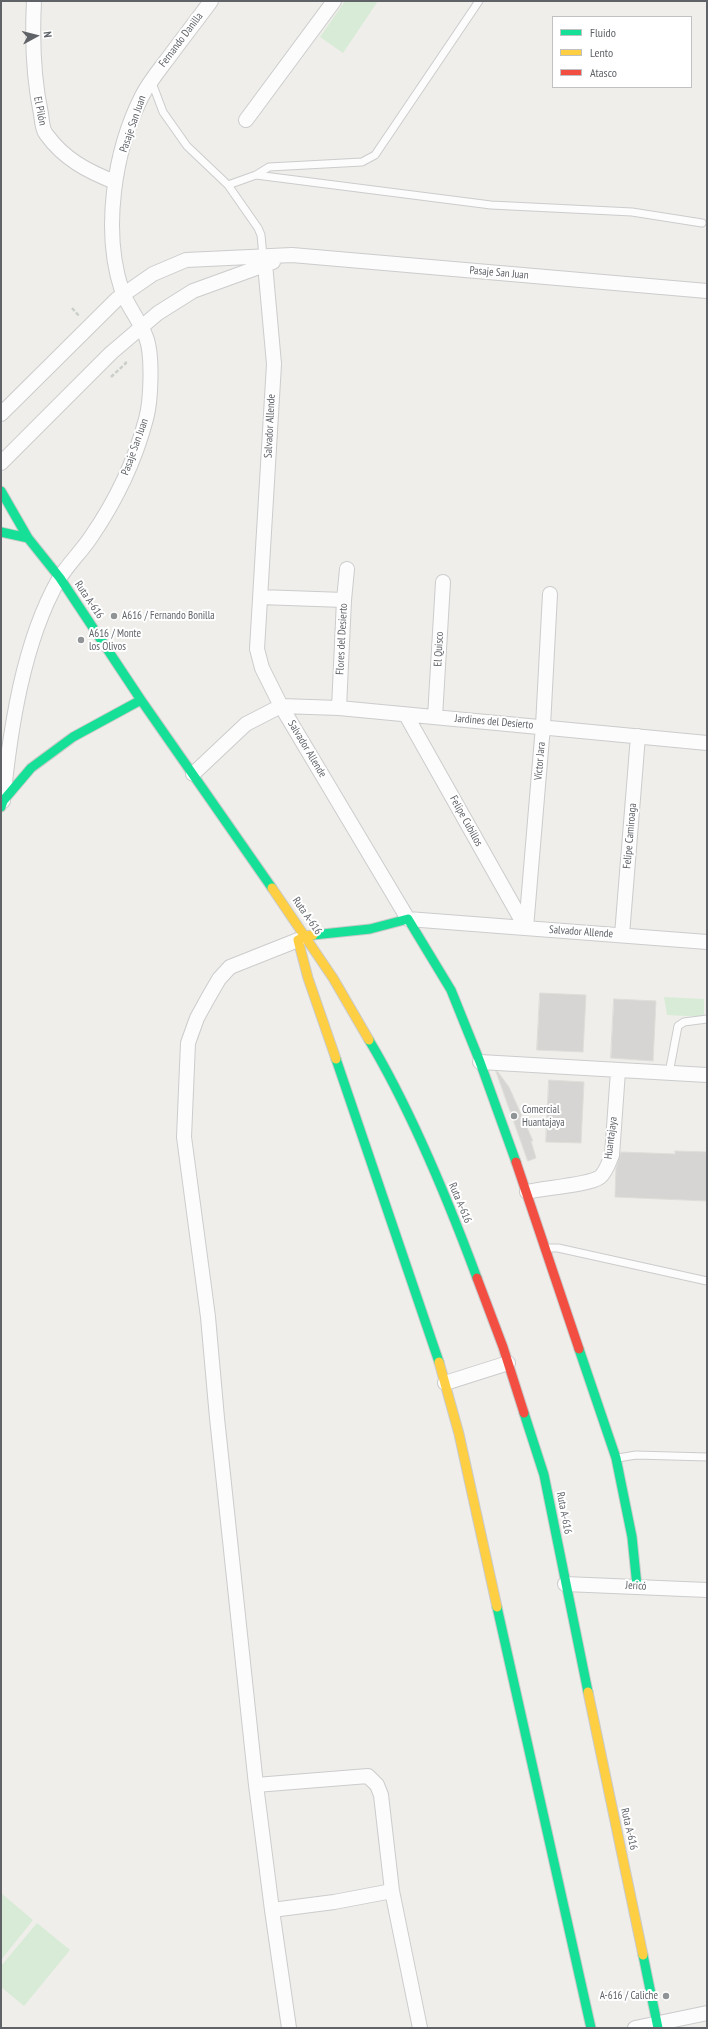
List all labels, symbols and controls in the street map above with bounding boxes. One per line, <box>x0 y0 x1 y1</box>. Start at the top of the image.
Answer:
street label: Fernando Danilla <box>156 10 206 70</box>
north arrow <box>16 16 56 56</box>
legend <box>552 16 692 88</box>
text: Fluido <box>590 25 616 40</box>
text: N <box>41 31 55 38</box>
text: Lento <box>590 45 613 60</box>
text: Atasco <box>590 65 617 80</box>
street label: Pasaje San Juan <box>117 94 149 154</box>
street label: El Pilón <box>31 95 49 127</box>
street label: Pasaje San Juan <box>469 264 529 282</box>
street label: Salvador Allende <box>262 394 278 458</box>
street label: Pasaje San Juan <box>119 417 151 477</box>
street label: Ruta A-616 <box>72 579 106 621</box>
street label: Flores del Desierto <box>334 603 350 675</box>
place label: A616 / Fernando Bonilla <box>122 609 215 623</box>
marker: A616 / Fernando Bonilla <box>109 611 119 621</box>
place label: A616 / Monte los Olivos <box>89 627 141 653</box>
street label: El Quisco <box>431 631 447 667</box>
marker: A616 / Monte los Olivos <box>76 635 86 645</box>
street label: Jardines del Desierto <box>454 712 534 732</box>
street label: Salvador Allende <box>285 718 329 780</box>
street label: Víctor Jara <box>532 741 548 781</box>
street label: Felipe Cubillos <box>447 793 485 849</box>
street label: Felipe Camiroaga <box>621 803 639 869</box>
street label: Ruta A-616 <box>289 895 325 937</box>
street label: Salvador Allende <box>549 923 613 941</box>
place label: Comercial Huantajaya <box>522 1103 565 1129</box>
marker: Comercial Huantajaya <box>509 1111 519 1121</box>
street label: Huantajaya <box>602 1116 620 1160</box>
street label: Ruta A-616 <box>446 1181 474 1225</box>
street label: Ruta A-616 <box>553 1491 575 1535</box>
street label: Jericó <box>625 1579 647 1593</box>
street label: Ruta A-616 <box>618 1807 640 1851</box>
place label: A-616 / Caliche <box>600 1989 658 2003</box>
marker: A-616 / Caliche <box>661 1991 671 2001</box>

